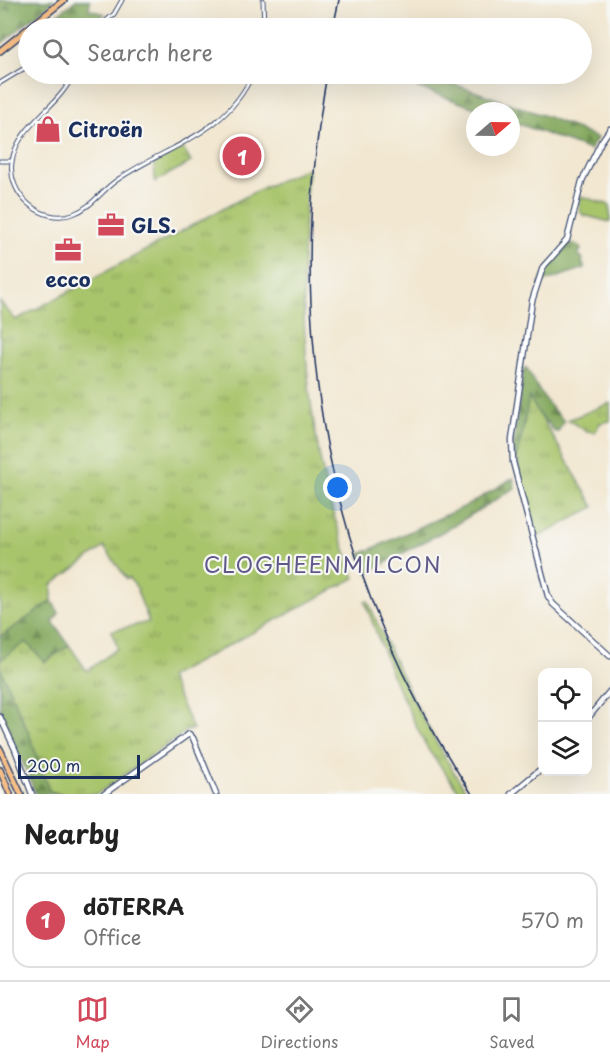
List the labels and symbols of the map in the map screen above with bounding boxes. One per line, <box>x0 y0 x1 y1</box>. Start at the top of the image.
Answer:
north arrow <box>466 102 520 156</box>
shop icon: Citroën <box>33 114 63 144</box>
place label: Citroën <box>68 114 143 144</box>
pin: 1 <box>222 134 262 178</box>
office icon: GLS. <box>96 210 126 240</box>
place label: GLS. <box>131 210 176 240</box>
office icon: ecco <box>53 235 83 265</box>
place label: ecco <box>46 264 91 294</box>
your location <box>323 473 352 502</box>
district label: CLOGHEENMILCON <box>204 547 442 580</box>
scale bar <box>18 752 140 780</box>

